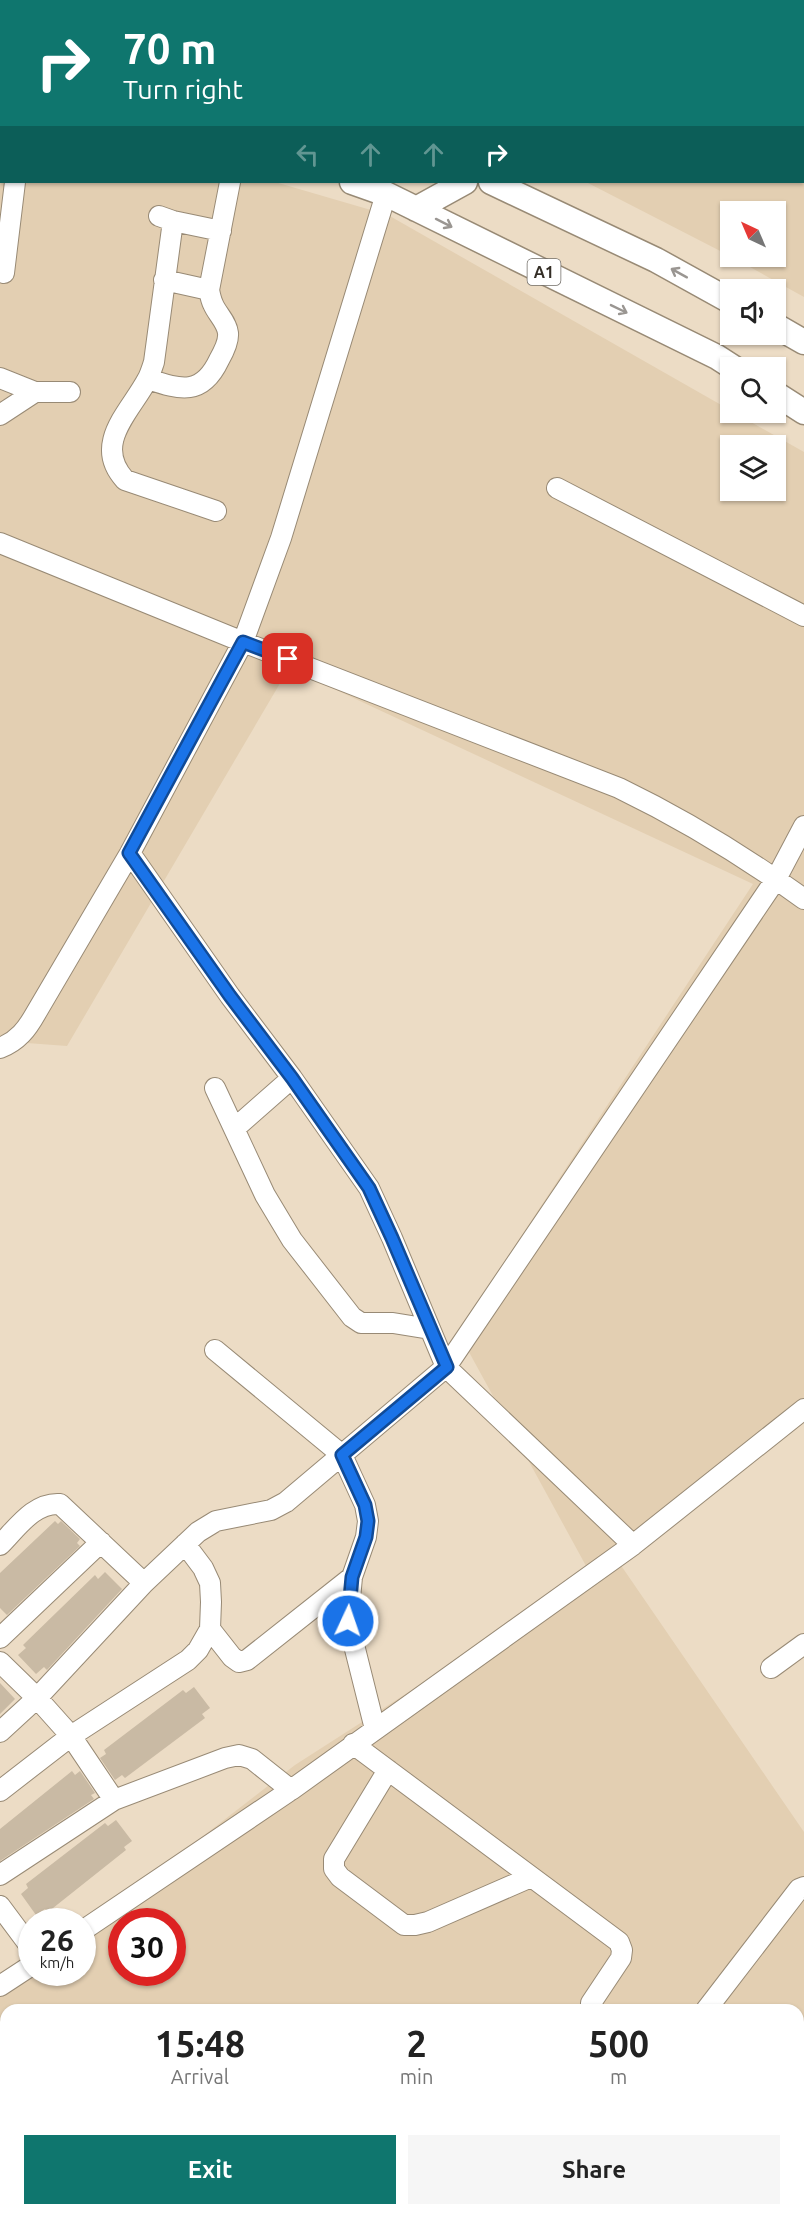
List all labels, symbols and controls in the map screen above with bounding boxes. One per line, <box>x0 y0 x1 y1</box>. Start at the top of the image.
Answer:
icon: right <box>24 24 102 102</box>
text: 70 m <box>123 25 217 72</box>
text: Turn right <box>123 74 243 104</box>
icon: left <box>291 138 324 171</box>
icon: ahead <box>354 138 387 171</box>
icon: ahead <box>417 138 450 171</box>
icon: right <box>480 138 513 171</box>
north arrow <box>720 201 786 267</box>
map controls <box>720 201 786 501</box>
one-way arrow <box>434 218 452 229</box>
road number: A1 <box>528 259 560 285</box>
one-way arrow <box>671 267 688 279</box>
button: sound <box>720 279 786 345</box>
one-way arrow <box>609 303 627 315</box>
button: search <box>720 357 786 423</box>
button: layers <box>720 435 786 501</box>
pin <box>262 633 313 684</box>
icon: arrive <box>271 642 304 675</box>
position arrow <box>316 1589 380 1653</box>
speed limit sign: 30 <box>108 1908 186 1986</box>
text: 26 <box>40 1923 74 1957</box>
text: km/h <box>40 1954 74 1971</box>
text: 15:48 <box>155 2023 245 2064</box>
text: 2 <box>406 2023 427 2064</box>
text: 500 <box>588 2023 649 2064</box>
text: Arrival <box>171 2065 229 2088</box>
text: min <box>400 2065 433 2088</box>
text: m <box>610 2065 627 2088</box>
button: Exit <box>24 2135 396 2204</box>
button: Share <box>408 2135 780 2204</box>

